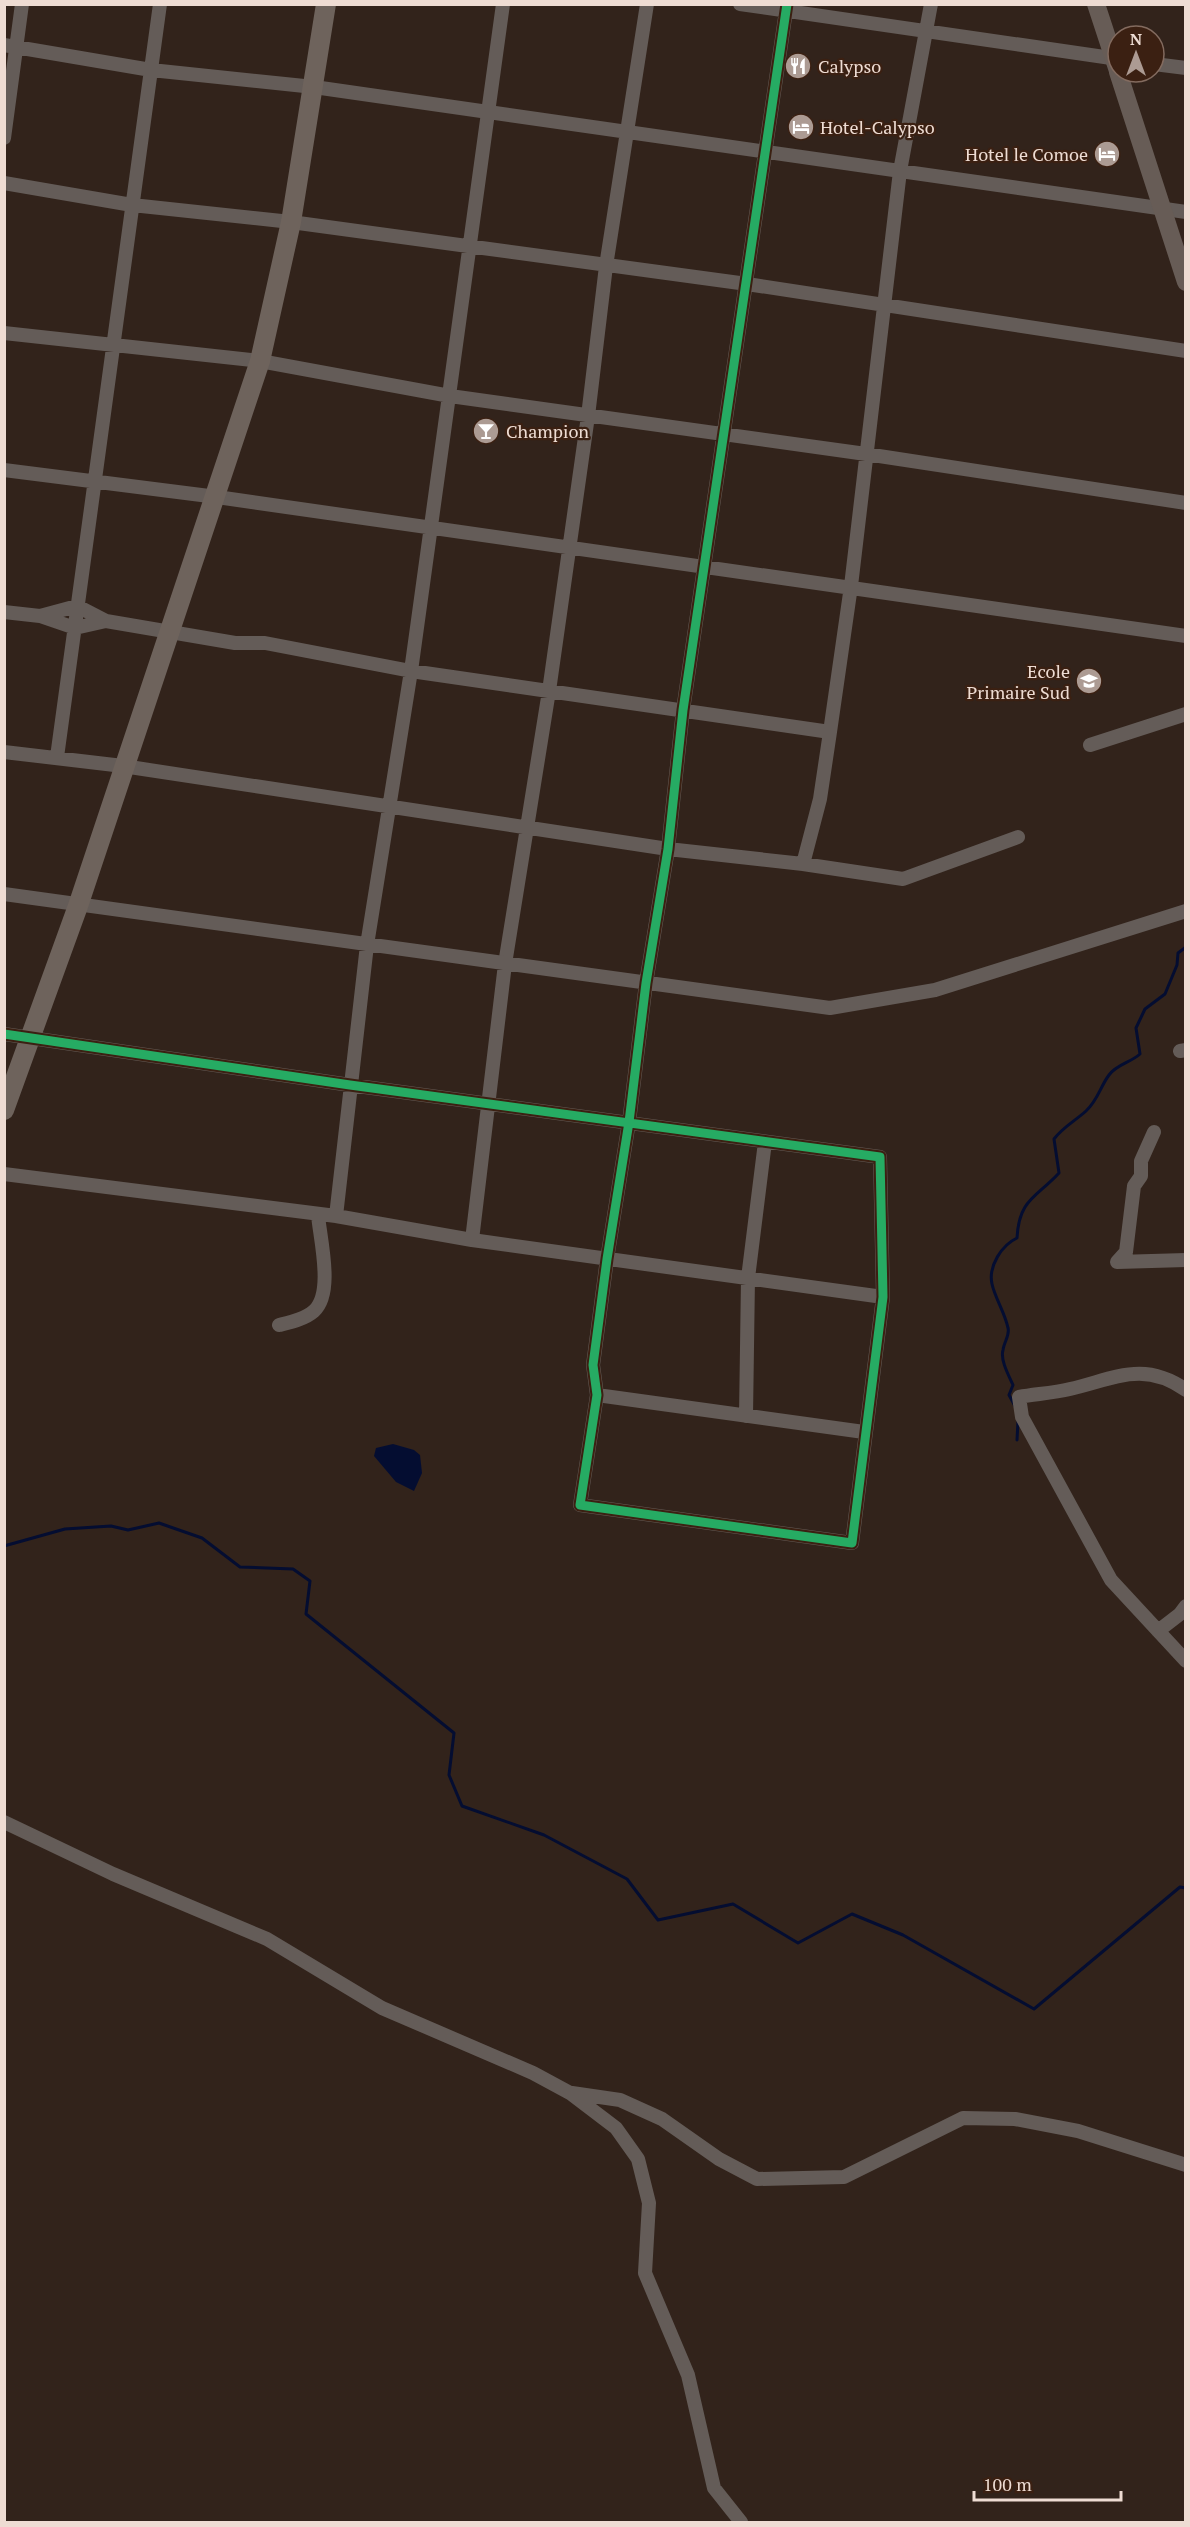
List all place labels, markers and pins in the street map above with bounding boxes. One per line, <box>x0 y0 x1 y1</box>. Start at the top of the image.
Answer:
restaurant icon: Calypso <box>783 51 813 81</box>
place label: Calypso <box>818 54 881 78</box>
hotel icon: Hotel-Calypso <box>786 112 816 142</box>
place label: Hotel-Calypso <box>820 115 935 139</box>
hotel icon: Hotel le Comoe <box>1092 139 1122 169</box>
place label: Hotel le Comoe <box>965 142 1088 166</box>
bar icon: Champion <box>471 416 501 446</box>
place label: Champion <box>506 419 589 443</box>
place label: Ecole Primaire Sud <box>967 659 1070 704</box>
school or university icon: Ecole Primaire Sud <box>1074 666 1104 696</box>

